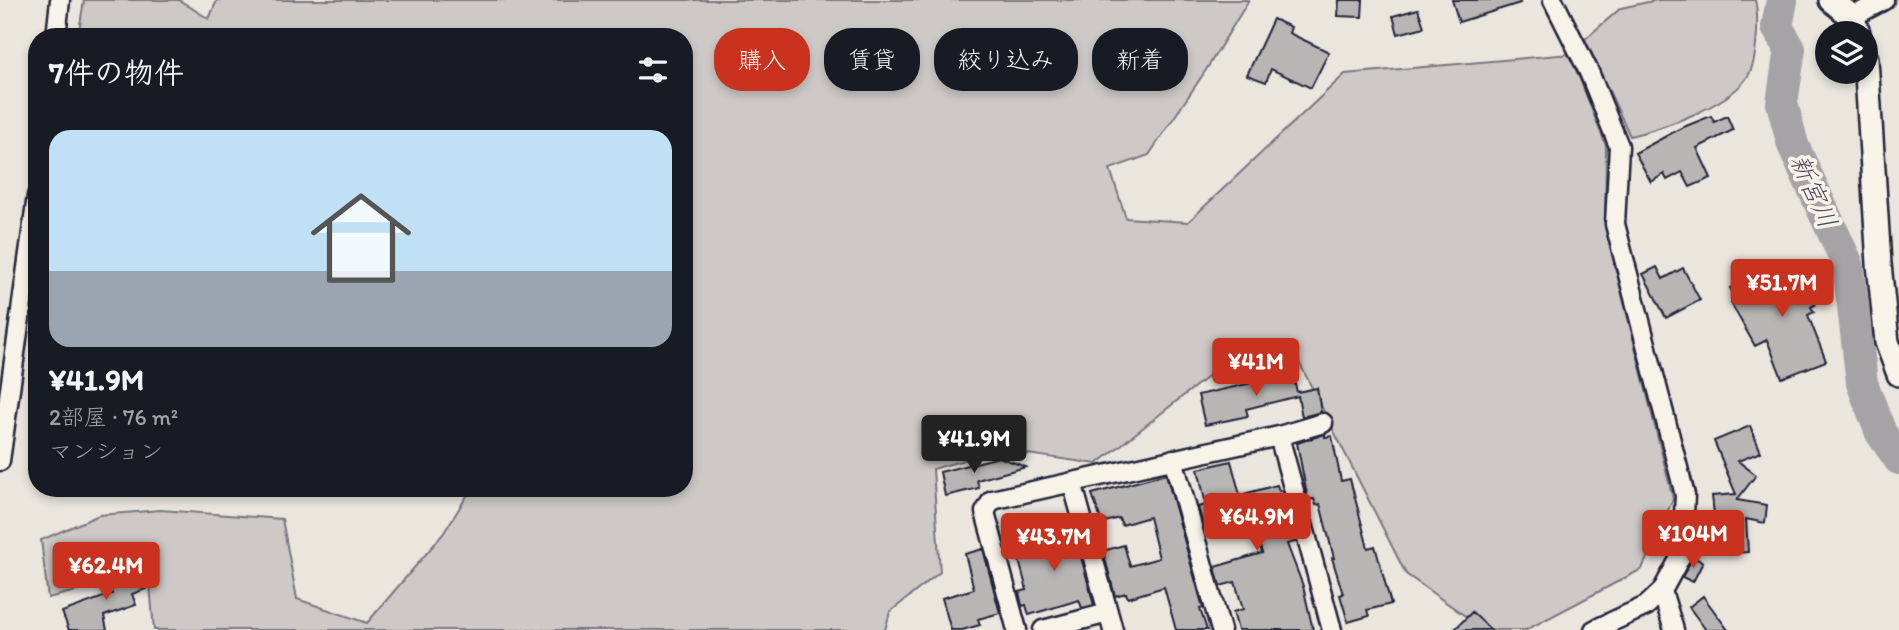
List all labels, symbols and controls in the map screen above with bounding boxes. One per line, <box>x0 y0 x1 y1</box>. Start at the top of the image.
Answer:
map controls <box>1815 21 1878 84</box>
button: layers <box>1815 21 1878 84</box>
chip: 購入 <box>714 28 810 91</box>
chip: 賃貸 <box>824 28 920 91</box>
chip: 絞り込み <box>934 28 1078 91</box>
chip: 新着 <box>1092 28 1188 91</box>
icon: filters <box>634 51 672 89</box>
text: 7件の物件 <box>49 54 184 91</box>
water label: 新宮川 <box>1784 149 1844 233</box>
icon: home <box>298 175 424 301</box>
pin: ¥51.7M <box>1725 260 1839 319</box>
text: ¥51.7M <box>1747 268 1817 296</box>
pin: ¥41M <box>1215 338 1297 398</box>
text: ¥41M <box>1228 347 1284 375</box>
text: ¥41.9M <box>49 361 144 398</box>
text: 2部屋 · 76 m² <box>49 403 178 431</box>
pin: ¥41.9M <box>917 416 1031 475</box>
text: ¥41.9M <box>937 424 1011 452</box>
text: マンション <box>49 437 163 465</box>
pin: ¥64.9M <box>1200 494 1314 553</box>
text: ¥64.9M <box>1220 502 1294 530</box>
pin: ¥104M <box>1644 510 1742 570</box>
pin: ¥43.7M <box>997 514 1111 573</box>
text: ¥104M <box>1658 519 1728 547</box>
text: ¥43.7M <box>1017 522 1091 550</box>
pin: ¥62.4M <box>49 542 163 602</box>
text: ¥62.4M <box>69 551 143 579</box>

